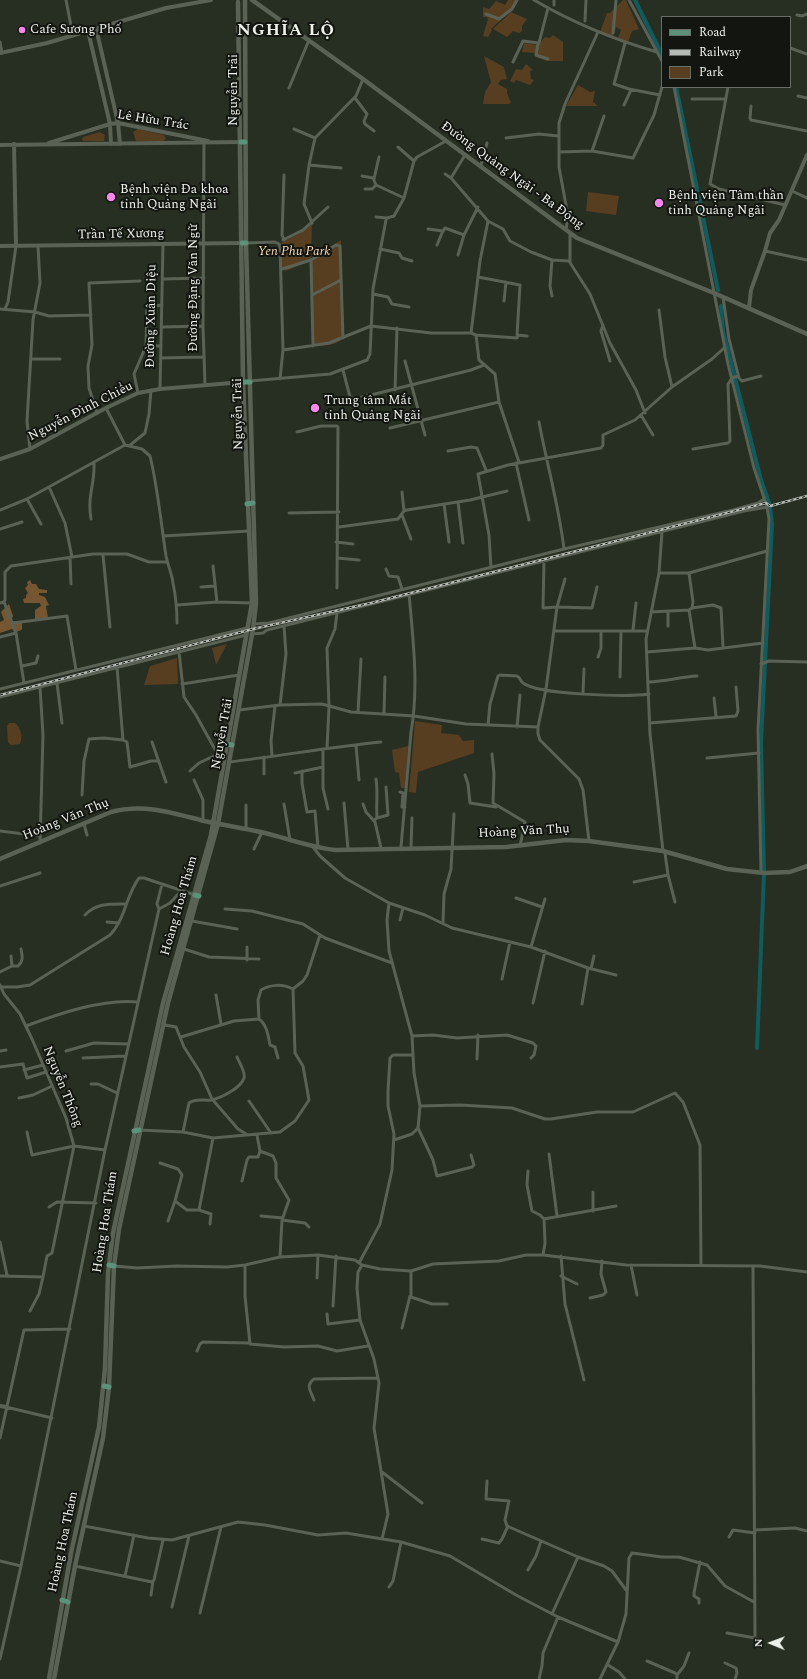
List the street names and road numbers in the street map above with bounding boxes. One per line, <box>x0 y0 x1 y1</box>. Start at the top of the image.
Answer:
street label: Nguyễn Trãi <box>226 54 242 126</box>
street label: Lê Hữu Trác <box>116 108 190 134</box>
street label: Đường Quảng Ngãi - Ba Động <box>437 119 587 233</box>
street label: Đường Đặng Văn Ngữ <box>186 224 202 352</box>
street label: Trần Tế Xương <box>77 226 165 244</box>
street label: Đường Xuân Diệu <box>143 264 161 368</box>
street label: Nguyễn Trãi <box>231 378 247 450</box>
street label: Nguyễn Đình Chiểu <box>26 379 136 445</box>
street label: Nguyễn Trãi <box>209 697 237 771</box>
street label: Hoàng Văn Thụ <box>21 796 111 844</box>
street label: Hoàng Văn Thụ <box>478 822 570 842</box>
street label: Hoàng Hoa Thám <box>158 854 202 958</box>
street label: Nguyễn Thông <box>39 1044 85 1130</box>
street label: Hoàng Hoa Thám <box>90 1170 122 1274</box>
street label: Hoàng Hoa Thám <box>46 1490 82 1594</box>

